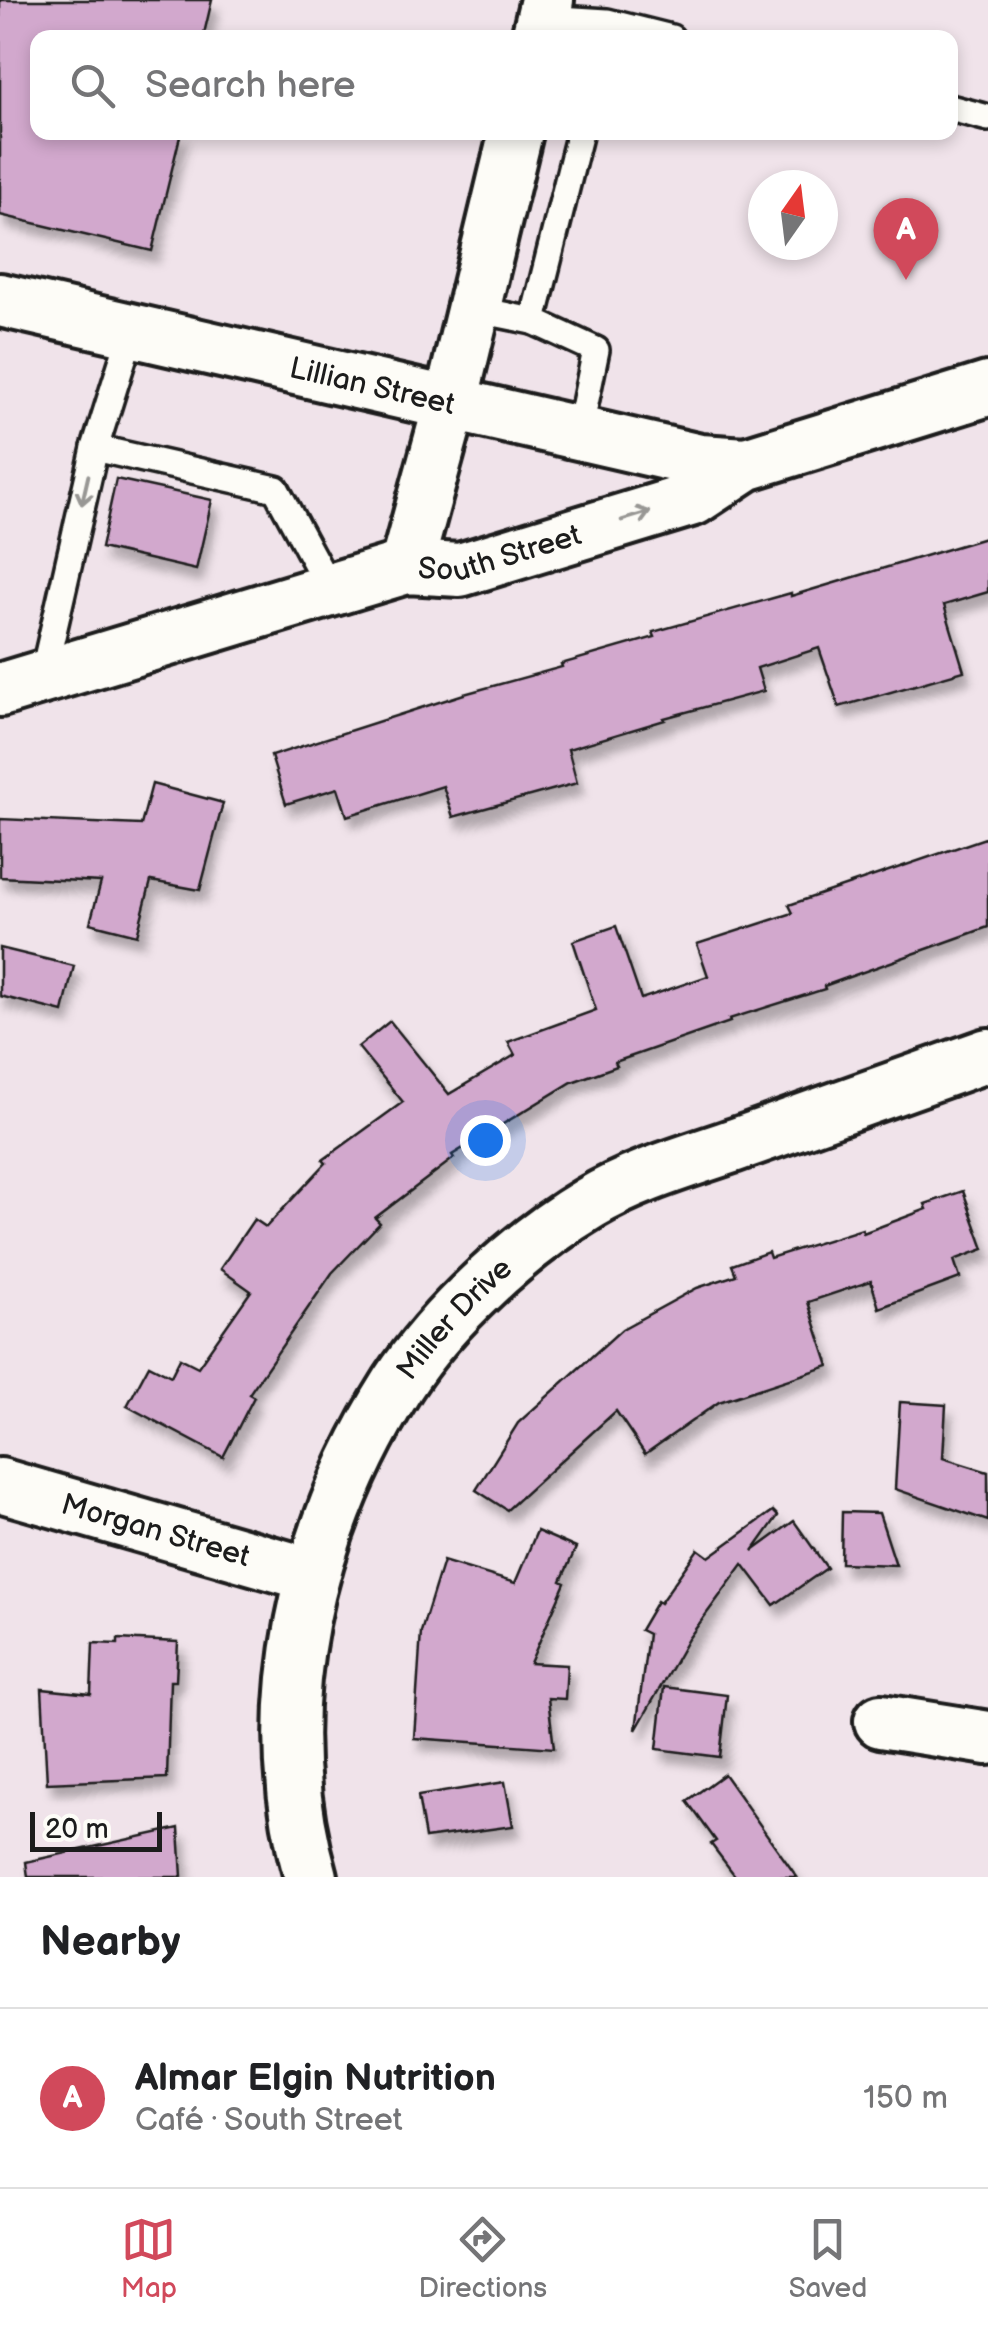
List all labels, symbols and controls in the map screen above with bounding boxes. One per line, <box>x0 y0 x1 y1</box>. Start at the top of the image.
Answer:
search box <box>30 30 958 140</box>
icon: search <box>65 58 120 113</box>
text: Search here <box>145 63 356 108</box>
north arrow <box>748 170 838 260</box>
pin: A <box>874 198 938 280</box>
street label: Lillian Street <box>286 350 458 423</box>
one-way arrow <box>75 473 93 505</box>
one-way arrow <box>620 506 651 524</box>
street label: South Street <box>417 517 585 590</box>
your location <box>460 1115 511 1166</box>
street label: Miller Drive <box>390 1250 520 1387</box>
street label: Morgan Street <box>57 1487 254 1575</box>
scale bar <box>30 1807 162 1852</box>
text: 20 m <box>45 1813 109 1846</box>
text: Nearby <box>40 1917 180 1968</box>
text: Almar Elgin Nutrition <box>135 2056 496 2101</box>
text: A <box>63 2079 82 2118</box>
text: 150 m <box>863 2079 948 2118</box>
text: Café · South Street <box>135 2101 402 2140</box>
tab: Map <box>121 2212 177 2305</box>
tab: Directions <box>418 2212 547 2305</box>
tab: Saved <box>789 2212 867 2305</box>

